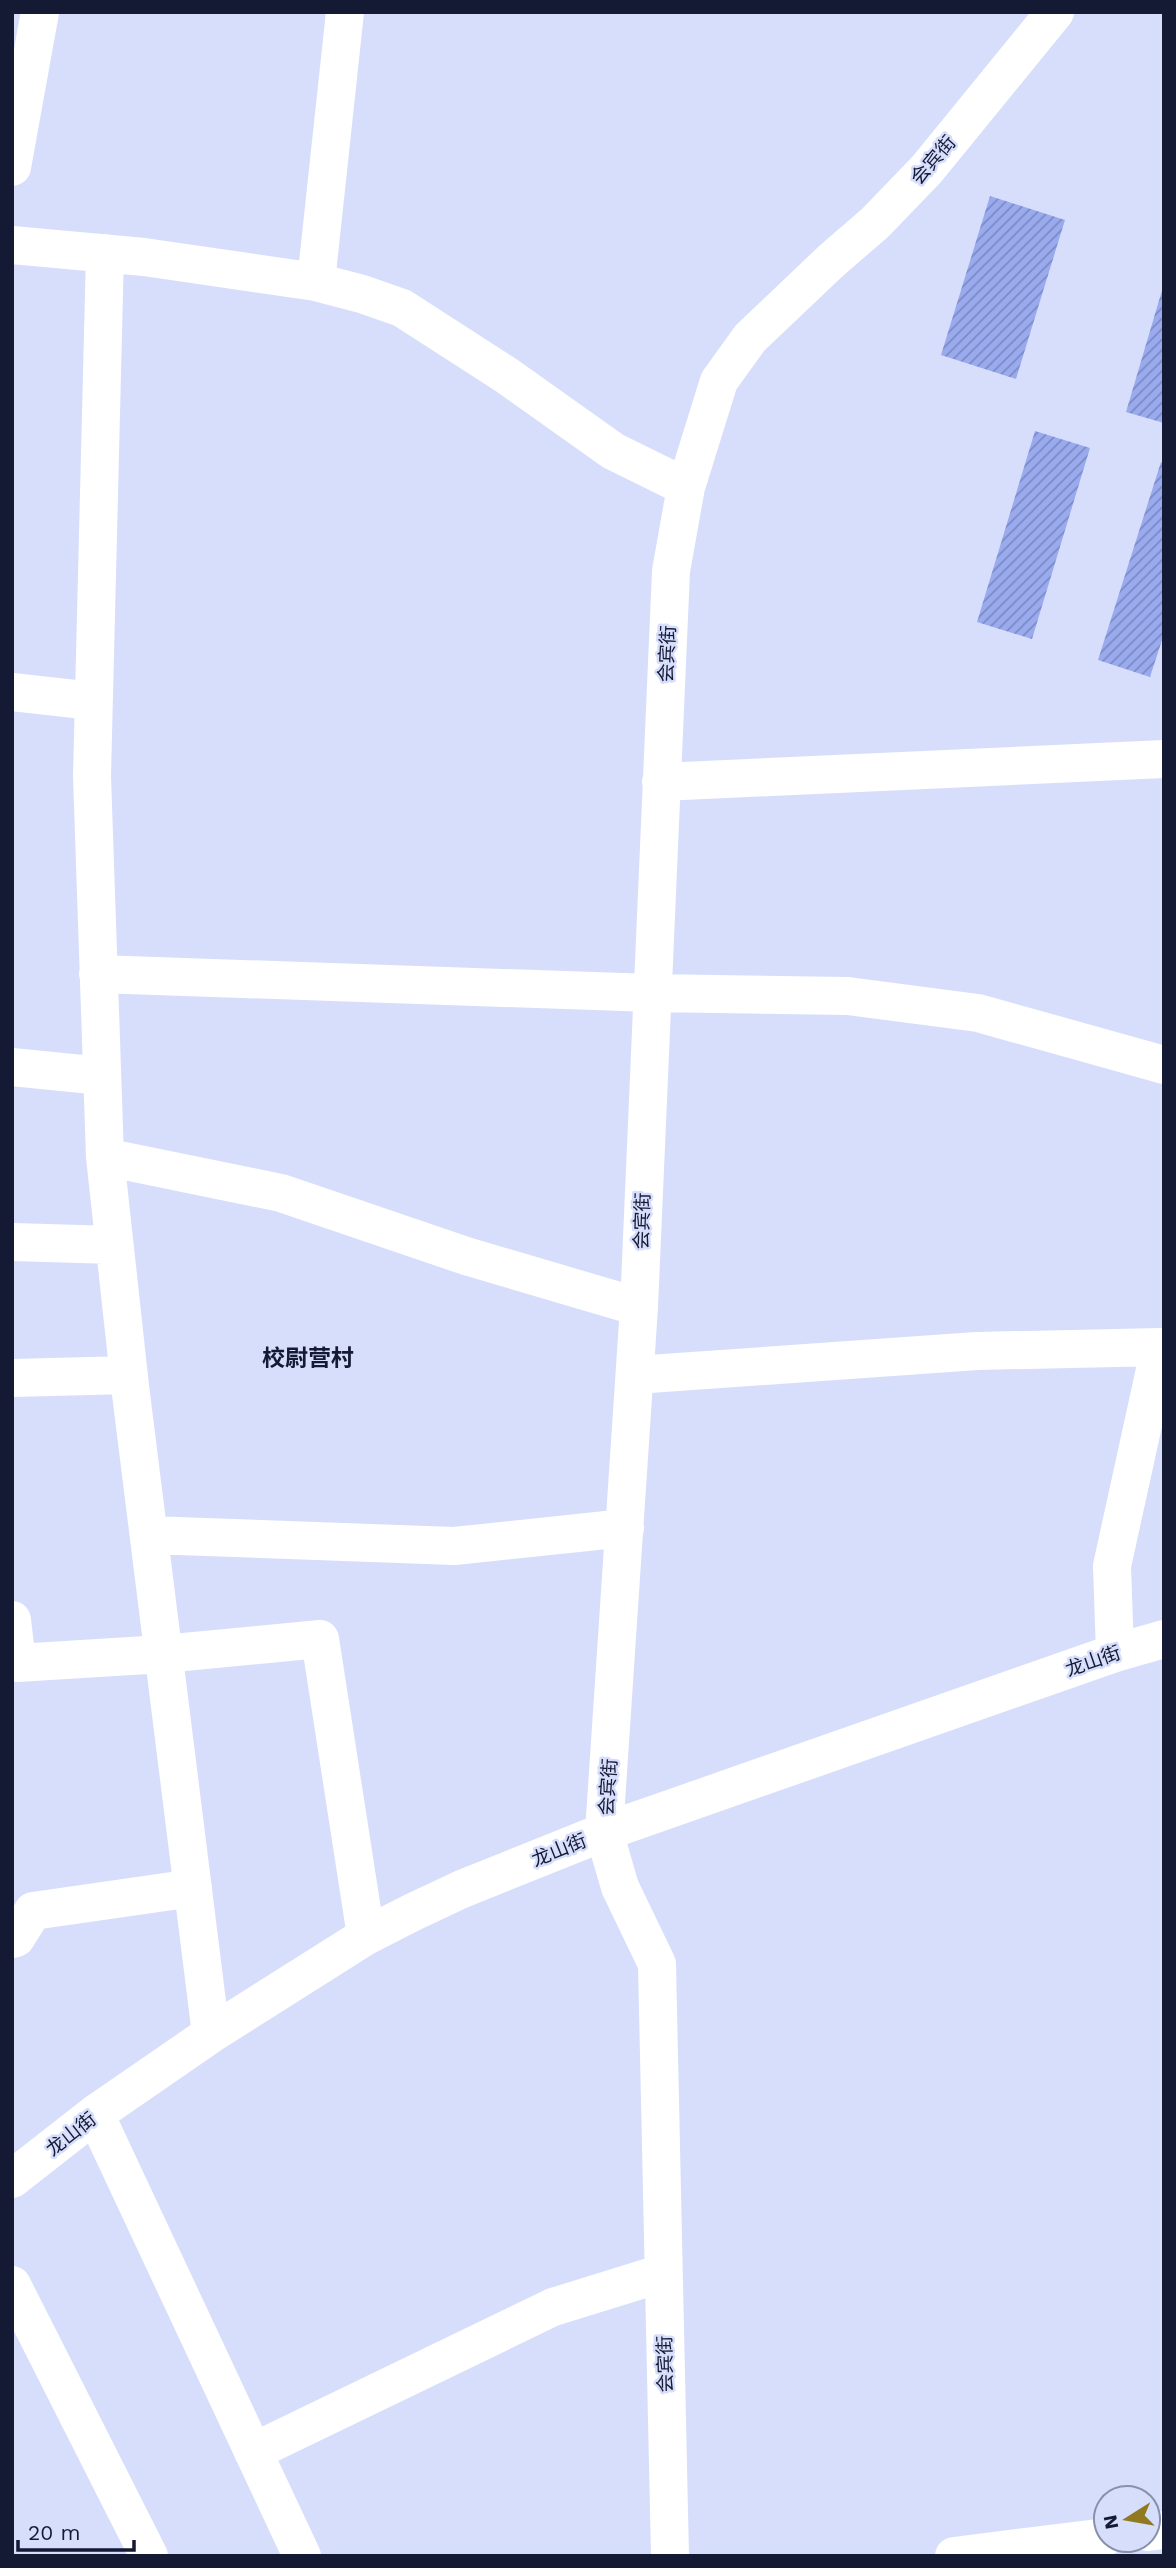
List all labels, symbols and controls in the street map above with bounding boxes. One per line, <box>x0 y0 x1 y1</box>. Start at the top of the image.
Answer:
street label: 会宾街 <box>906 131 960 189</box>
street label: 会宾街 <box>654 625 680 683</box>
street label: 会宾街 <box>630 1192 654 1250</box>
district label: 校尉营村 <box>262 1345 354 1372</box>
street label: 龙山街 <box>1062 1641 1124 1681</box>
street label: 会宾街 <box>595 1758 621 1816</box>
street label: 龙山街 <box>528 1829 590 1871</box>
street label: 龙山街 <box>41 2107 101 2161</box>
street label: 会宾街 <box>653 2335 677 2393</box>
north arrow <box>1092 2484 1162 2554</box>
scale bar <box>18 2508 133 2552</box>
text: N <box>1098 2513 1123 2531</box>
text: 20 m <box>28 2520 80 2545</box>

